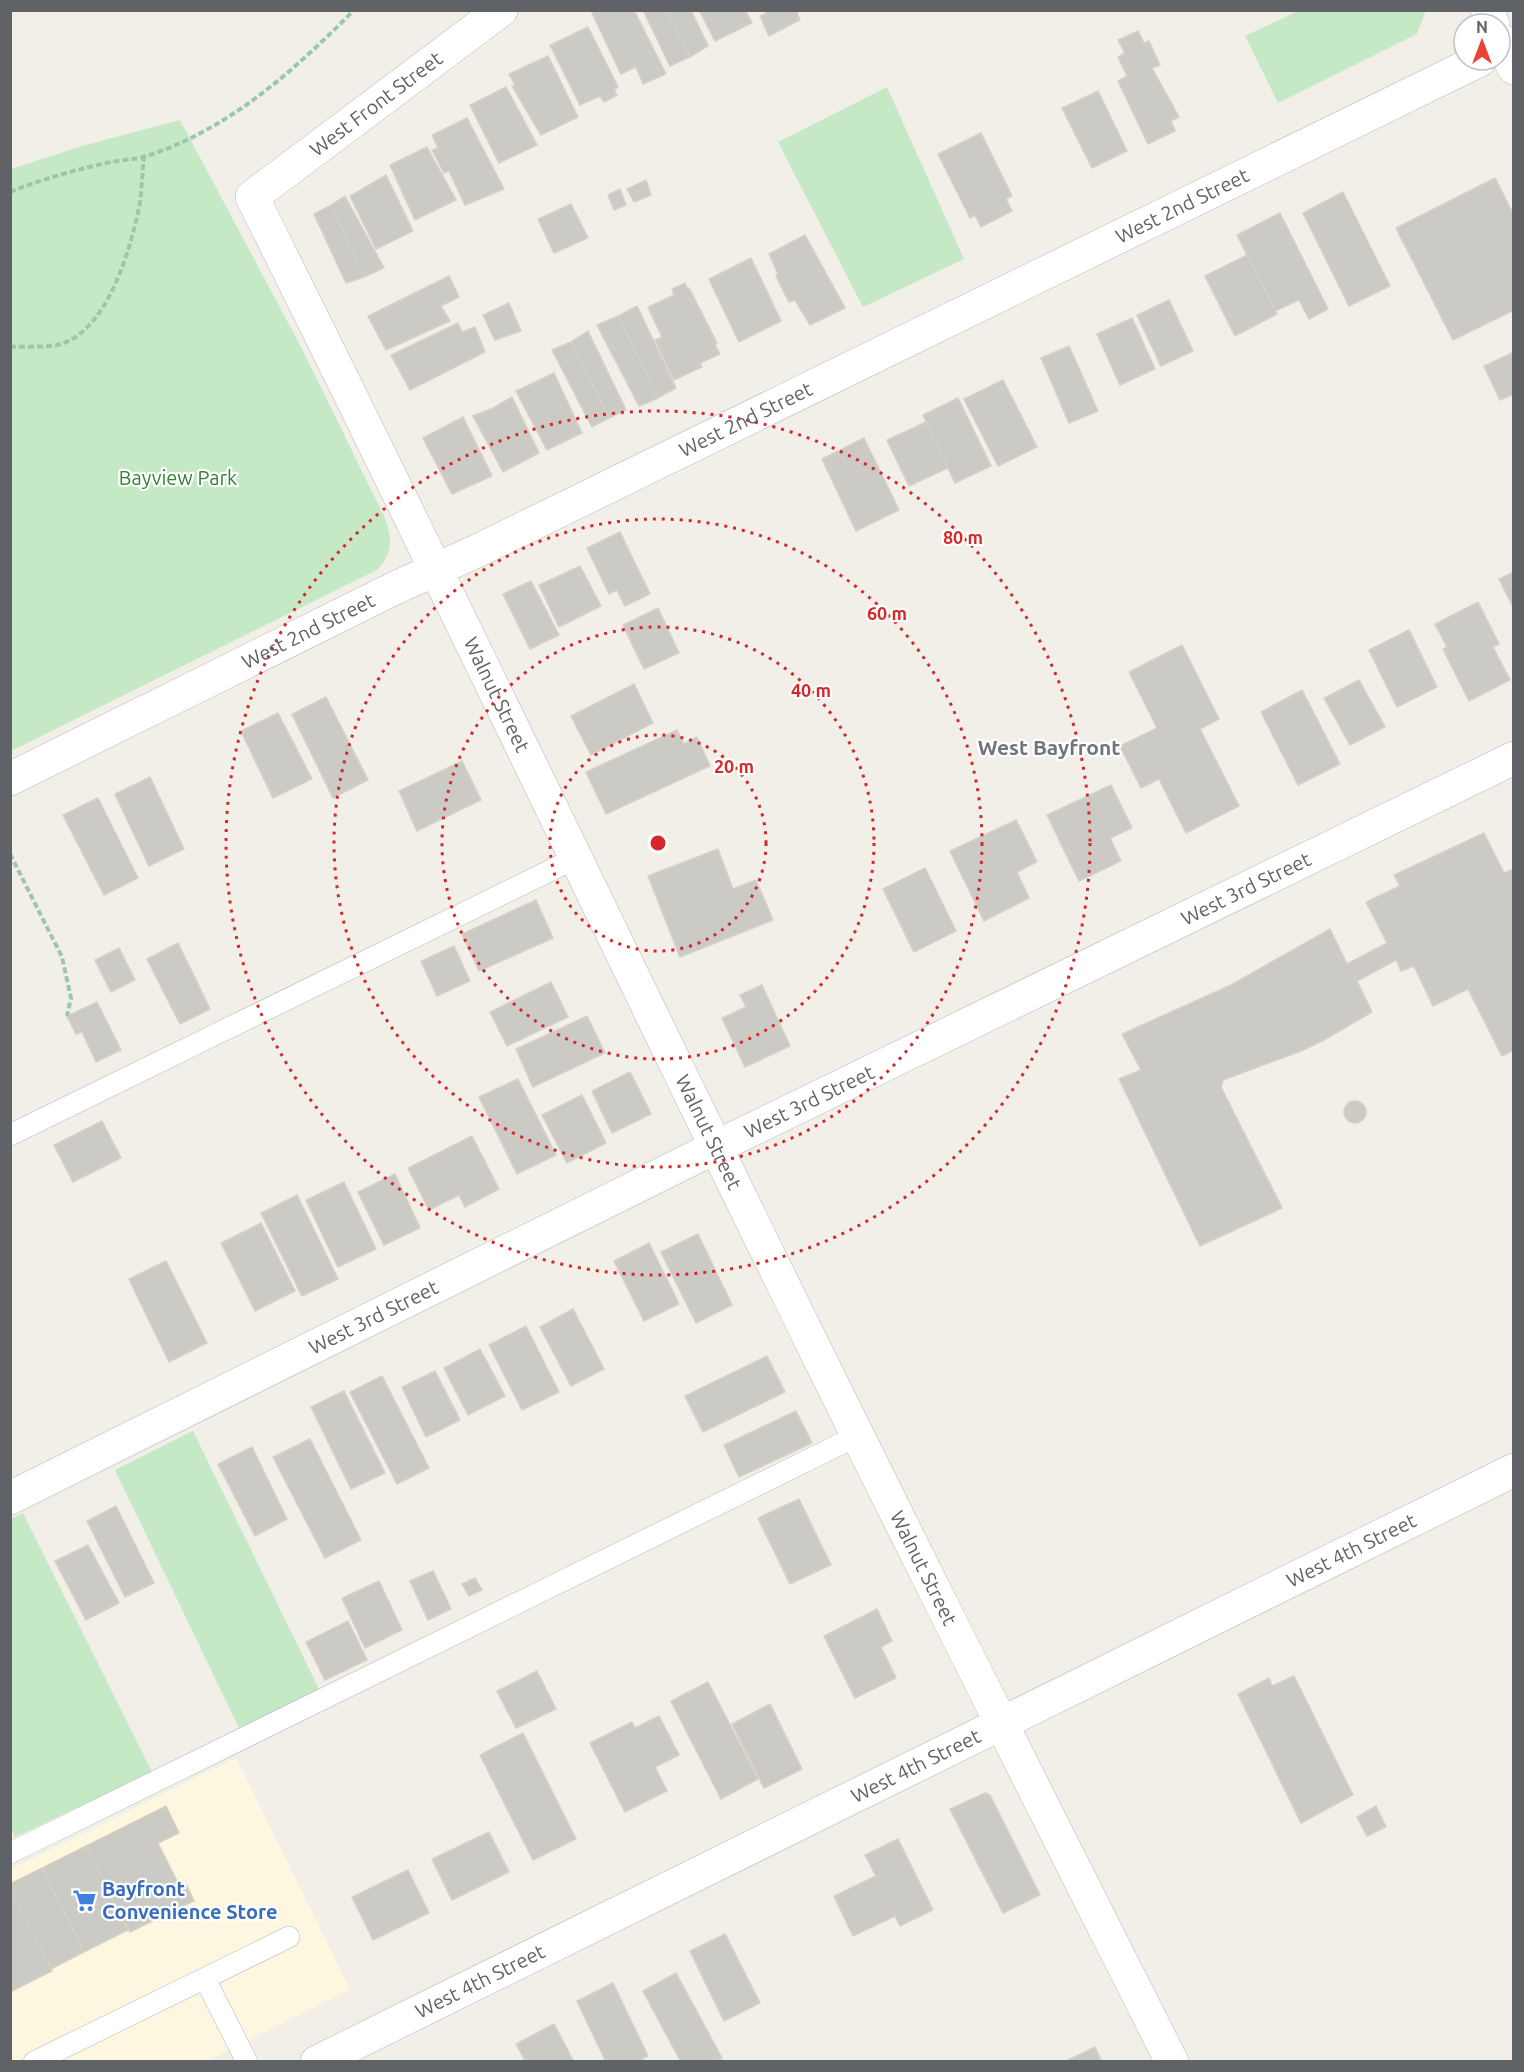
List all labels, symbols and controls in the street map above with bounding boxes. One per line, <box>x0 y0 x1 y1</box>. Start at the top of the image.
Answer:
north arrow <box>1452 12 1512 72</box>
text: N <box>1476 18 1488 36</box>
street label: West Front Street <box>305 46 446 161</box>
street label: West 2nd Street <box>1112 163 1252 248</box>
street label: West 2nd Street <box>675 377 816 461</box>
park label: Bayview Park <box>119 466 237 489</box>
text: 80 m <box>943 527 983 547</box>
street label: West 2nd Street <box>238 588 378 673</box>
text: 60 m <box>867 603 907 623</box>
street label: Walnut Street <box>460 633 535 756</box>
text: 40 m <box>791 680 831 700</box>
district label: West Bayfront <box>978 735 1120 759</box>
text: 20 m <box>714 756 754 776</box>
centre of rings <box>648 833 668 853</box>
street label: West 3rd Street <box>1177 847 1314 930</box>
street label: West 3rd Street <box>740 1060 878 1142</box>
street label: Walnut Street <box>671 1071 747 1193</box>
street label: West 3rd Street <box>305 1275 442 1359</box>
street label: Walnut Street <box>886 1507 962 1629</box>
street label: West 4th Street <box>1283 1508 1420 1592</box>
street label: West 4th Street <box>847 1724 984 1807</box>
place label: Bayfront Convenience Store <box>102 1877 278 1923</box>
supermarket icon: Bayfront Convenience Store <box>71 1888 97 1914</box>
street label: West 4th Street <box>411 1939 549 2023</box>

